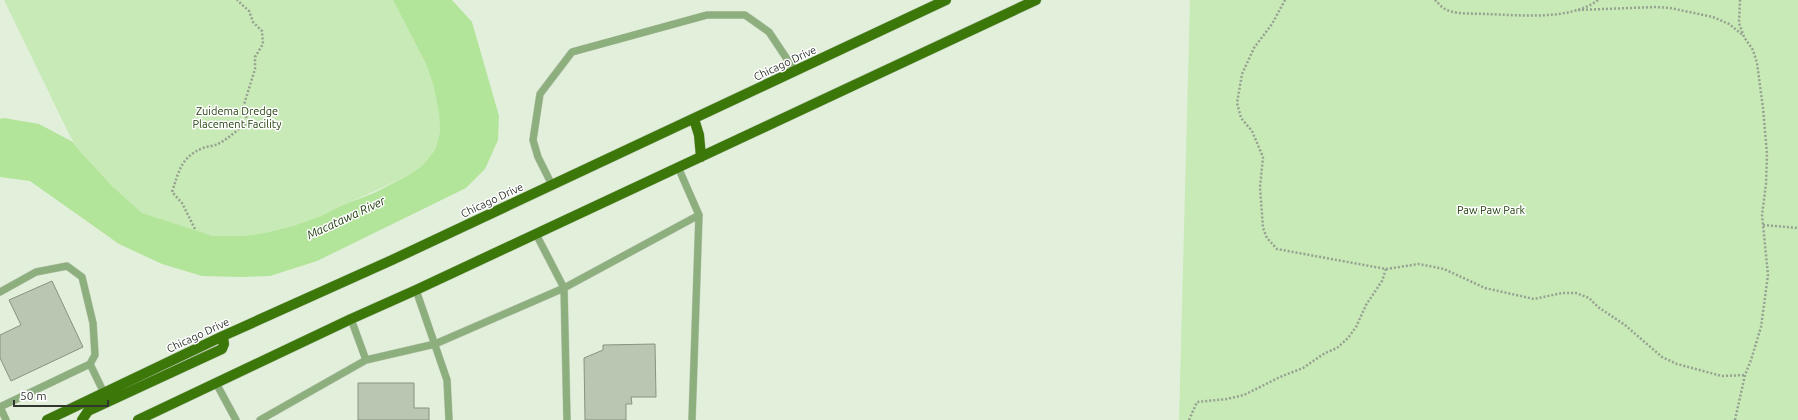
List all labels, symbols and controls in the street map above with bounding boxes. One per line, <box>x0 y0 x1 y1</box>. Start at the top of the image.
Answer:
street label: Chicago Drive <box>752 43 818 83</box>
park label: Zuidema Dredge Placement Facility <box>193 105 282 130</box>
street label: Chicago Drive <box>459 180 525 220</box>
water label: Macatawa River <box>305 194 387 241</box>
park label: Paw Paw Park <box>1457 204 1526 216</box>
street label: Chicago Drive <box>165 315 231 355</box>
scale bar <box>14 382 108 408</box>
text: 50 m <box>20 389 47 402</box>

